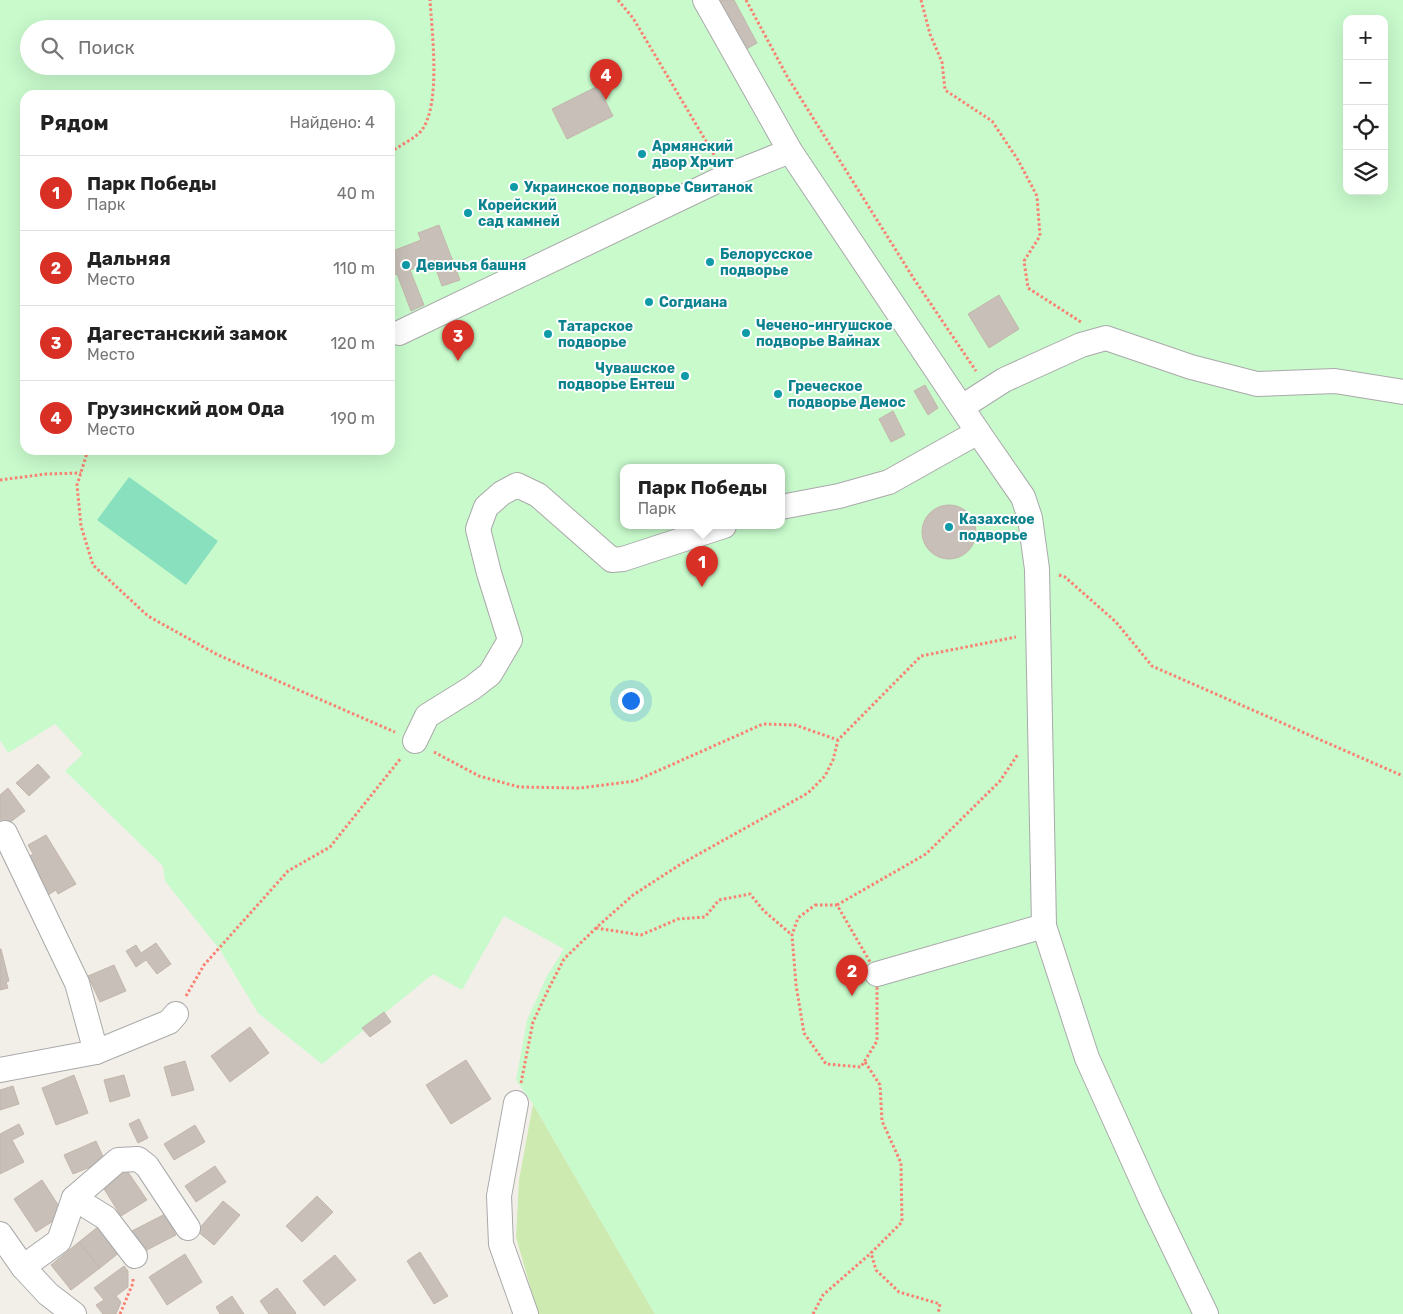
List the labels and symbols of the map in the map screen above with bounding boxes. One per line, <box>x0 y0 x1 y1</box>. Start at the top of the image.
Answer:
pin: 4 <box>590 59 622 100</box>
place label: Армянский двор Хрчит <box>652 138 734 171</box>
marker: Армянский двор Хрчит <box>636 148 648 160</box>
place label: Украинское подворье Свитанок <box>524 179 753 196</box>
marker: Украинское подворье Свитанок <box>508 181 520 193</box>
place label: Корейский сад камней <box>478 197 560 230</box>
marker: Корейский сад камней <box>462 207 474 219</box>
place label: Белорусское подворье <box>720 246 813 279</box>
marker: Белорусское подворье <box>704 256 716 268</box>
place label: Девичья башня <box>416 257 526 274</box>
marker: Девичья башня <box>400 259 412 271</box>
place label: Согдиана <box>659 294 727 311</box>
marker: Согдиана <box>643 296 655 308</box>
place label: Чечено-ингушское подворье Вайнах <box>756 317 893 350</box>
place label: Татарское подворье <box>558 318 633 351</box>
pin: 3 <box>442 320 474 361</box>
marker: Чечено-ингушское подворье Вайнах <box>740 327 752 339</box>
marker: Татарское подворье <box>542 328 554 340</box>
place label: Чувашское подворье Ентеш <box>558 360 675 393</box>
marker: Чувашское подворье Ентеш <box>679 370 691 382</box>
place label: Греческое подворье Демос <box>788 378 906 411</box>
marker: Греческое подворье Демос <box>772 388 784 400</box>
place label: Казахское подворье <box>959 511 1035 544</box>
marker: Казахское подворье <box>943 521 955 533</box>
pin: 1 <box>686 546 718 587</box>
your location <box>618 688 644 714</box>
pin: 2 <box>836 955 868 996</box>

